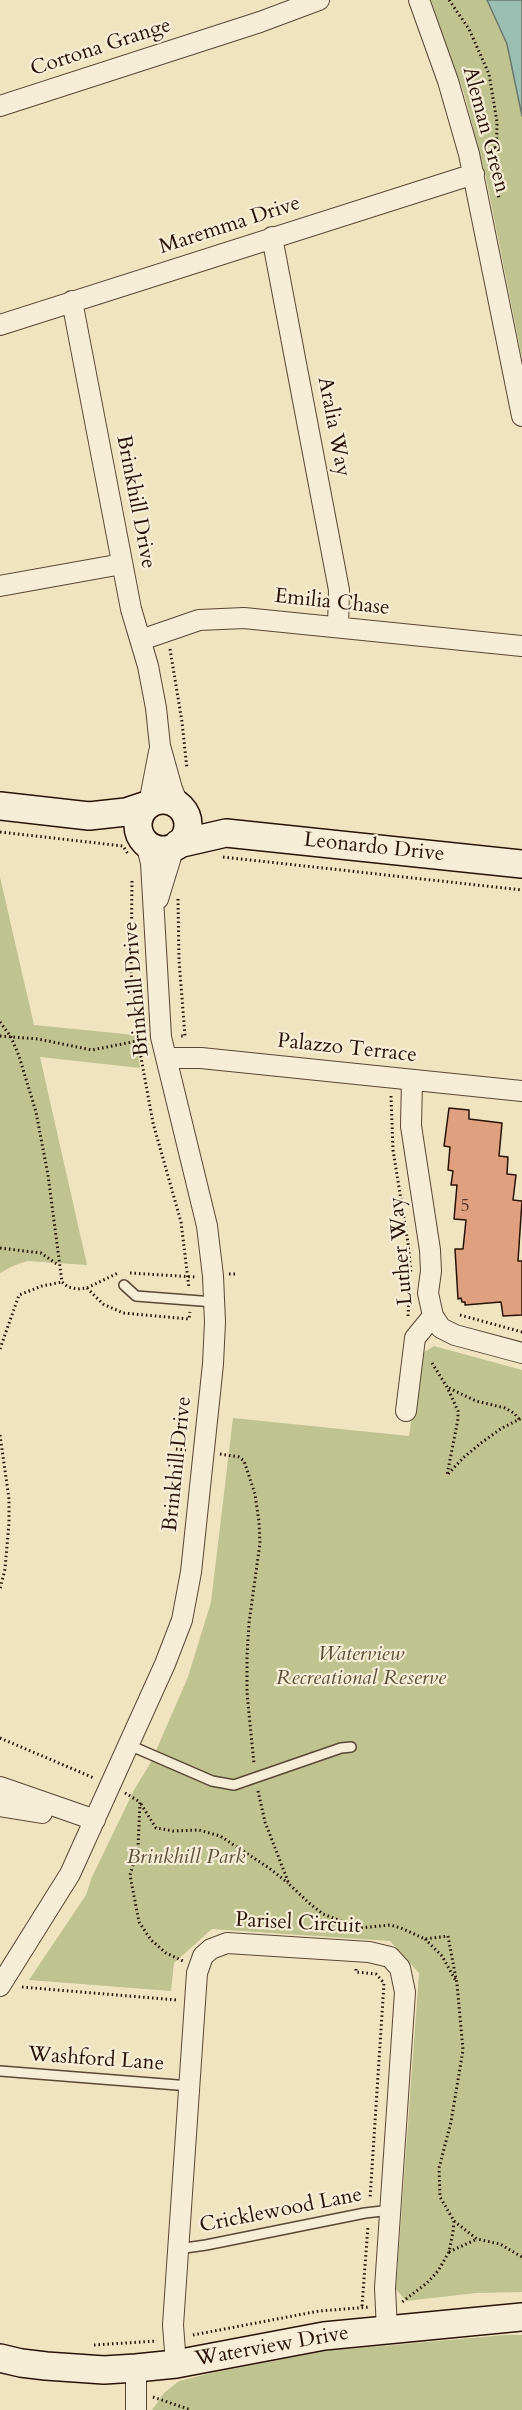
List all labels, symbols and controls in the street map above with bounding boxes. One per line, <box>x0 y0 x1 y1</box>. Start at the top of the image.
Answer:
street label: Cortona Grange <box>28 13 174 83</box>
street label: Aleman Green <box>456 64 514 196</box>
street label: Maremma Drive <box>156 191 304 261</box>
street label: Aralia Way <box>311 375 355 479</box>
street label: Brinkhill Drive <box>110 433 160 571</box>
street label: Emilia Chase <box>273 584 391 622</box>
street label: Leonardo Drive <box>302 828 446 868</box>
street label: Brinkhill Drive <box>119 920 155 1058</box>
street label: Palazzo Terrace <box>276 1029 418 1069</box>
street label: Luther Way <box>385 1196 419 1306</box>
house number: 5 <box>460 1196 470 1218</box>
street label: Brinkhill Drive <box>158 1395 198 1533</box>
park label: Waterview Recreational Reserve <box>276 1642 446 1692</box>
park label: Brinkhill Park <box>127 1845 245 1871</box>
street label: Parisel Circuit <box>234 1908 362 1940</box>
street label: Washford Lane <box>27 2043 165 2077</box>
street label: Cricklewood Lane <box>198 2183 364 2239</box>
street label: Waterview Drive <box>193 2321 351 2373</box>

